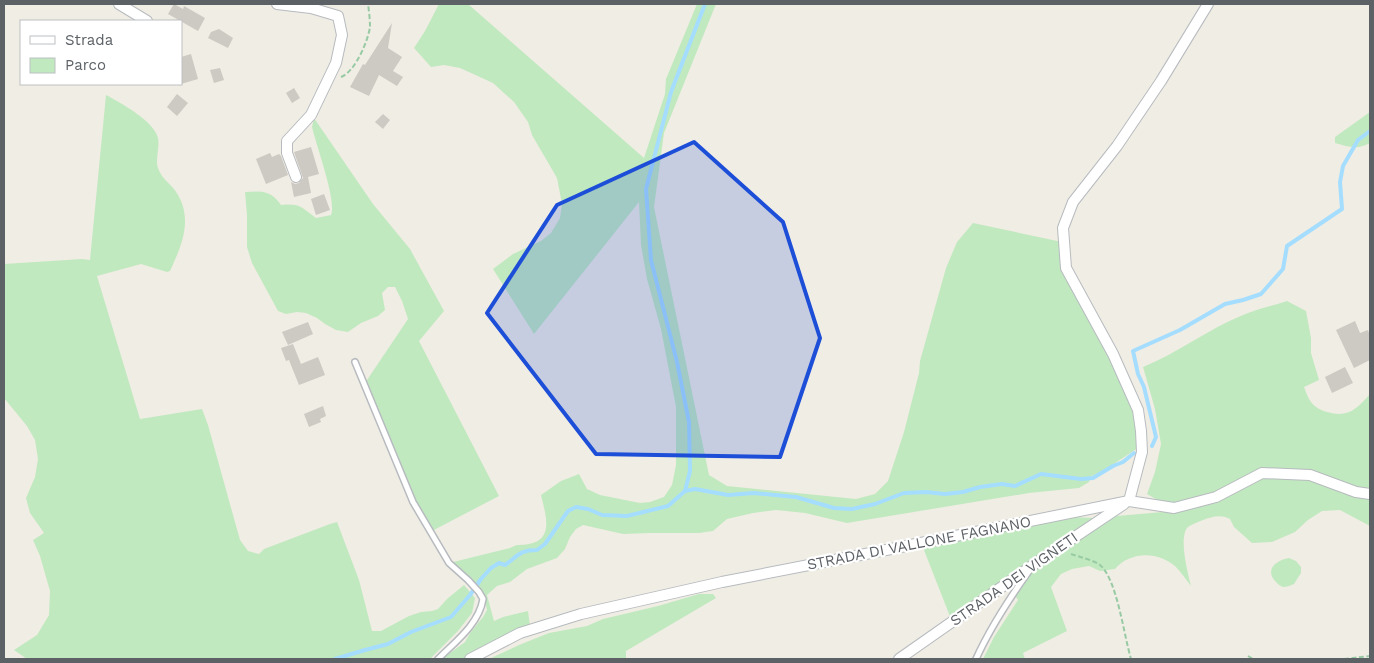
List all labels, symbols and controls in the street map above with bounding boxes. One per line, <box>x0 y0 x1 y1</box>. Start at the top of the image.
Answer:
legend <box>20 20 182 85</box>
text: Strada <box>65 31 114 49</box>
text: Parco <box>65 56 106 74</box>
street label: STRADA DI VALLONE FAGNANO <box>805 512 1033 574</box>
street label: STRADA DEI VIGNETI <box>947 528 1081 630</box>

